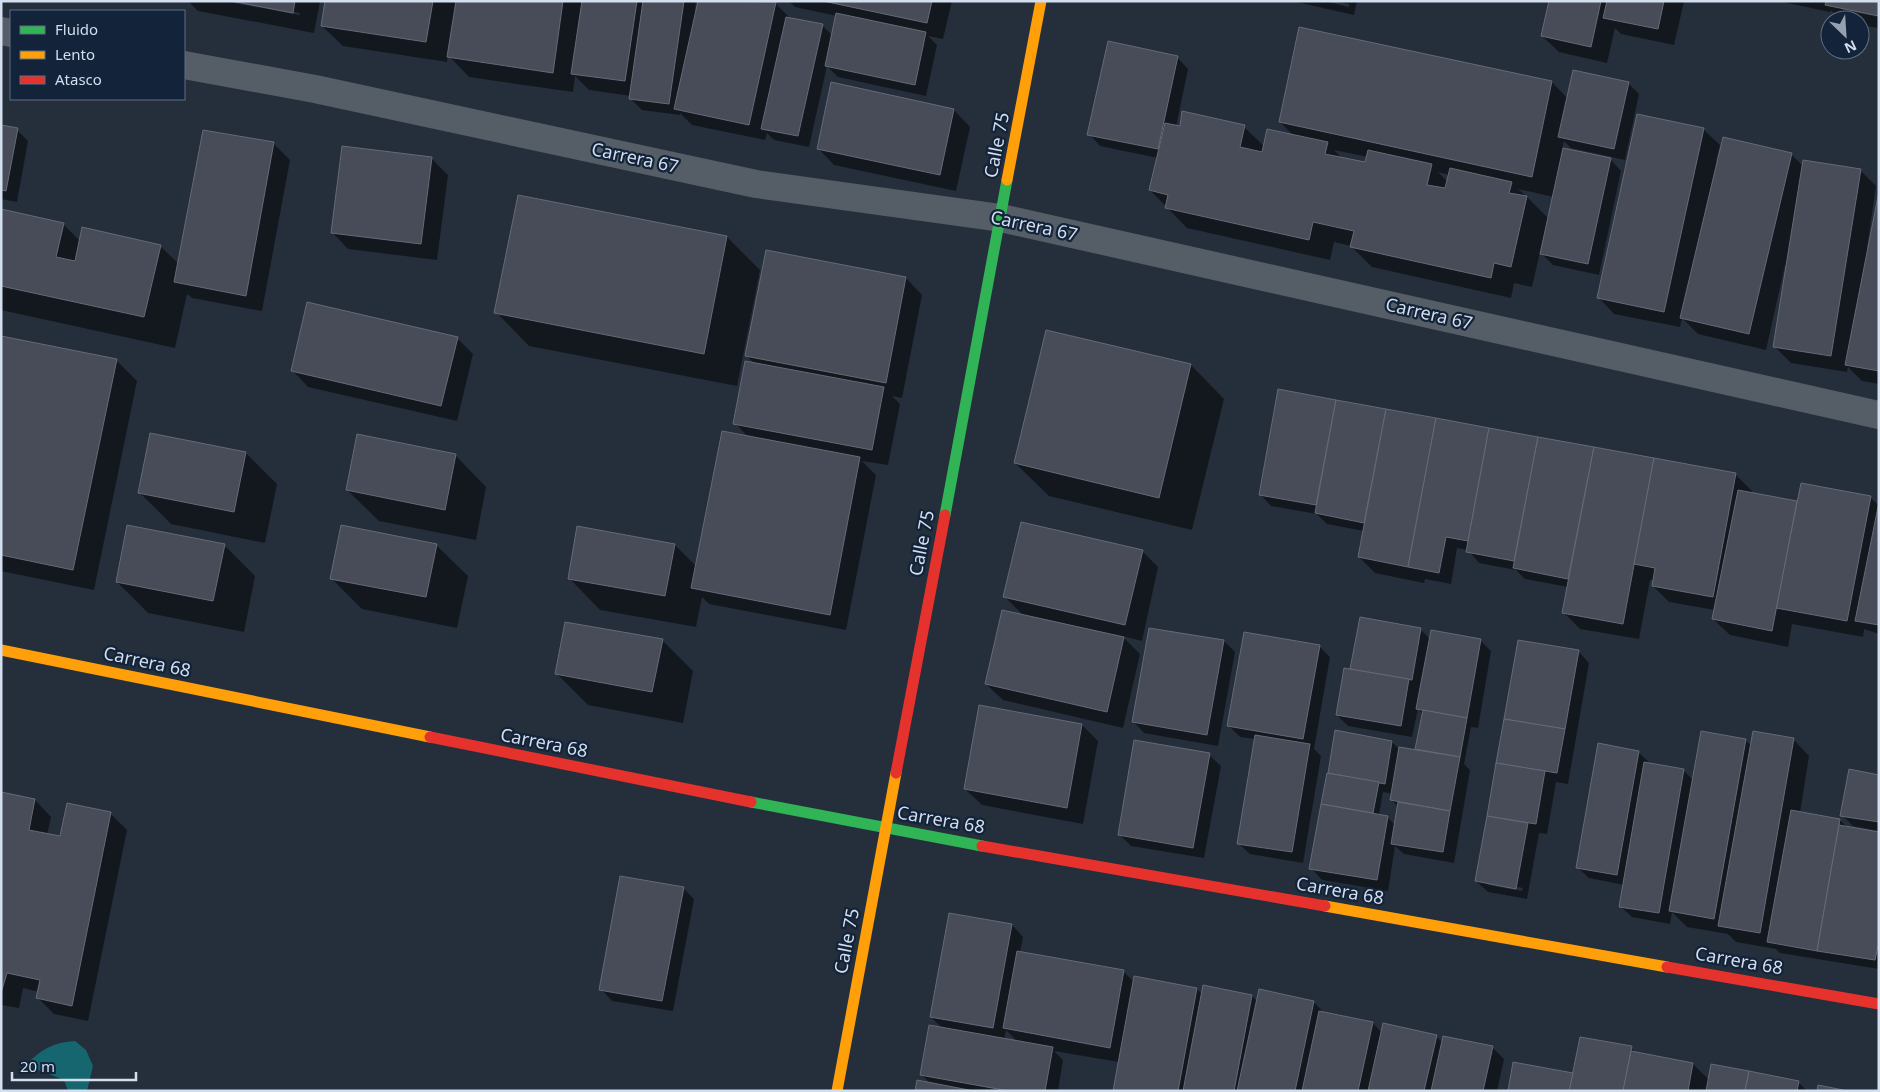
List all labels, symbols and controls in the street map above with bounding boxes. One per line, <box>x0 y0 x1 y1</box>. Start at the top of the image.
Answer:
legend <box>10 10 185 100</box>
north arrow <box>1820 10 1870 60</box>
text: Fluido <box>55 19 98 39</box>
text: N <box>1842 36 1860 58</box>
text: Lento <box>55 44 95 64</box>
text: Atasco <box>55 69 102 89</box>
street label: Calle 75 <box>978 110 1014 180</box>
street label: Carrera 67 <box>589 136 681 178</box>
street label: Carrera 67 <box>988 204 1080 246</box>
street label: Carrera 67 <box>1383 291 1475 335</box>
street label: Calle 75 <box>903 508 939 578</box>
street label: Carrera 68 <box>101 640 193 682</box>
street label: Carrera 68 <box>498 722 590 762</box>
street label: Carrera 68 <box>895 800 987 839</box>
street label: Carrera 68 <box>1294 871 1386 910</box>
street label: Calle 75 <box>828 906 864 976</box>
street label: Carrera 68 <box>1693 941 1785 980</box>
scale bar <box>12 1050 136 1082</box>
text: 20 m <box>20 1056 55 1076</box>

